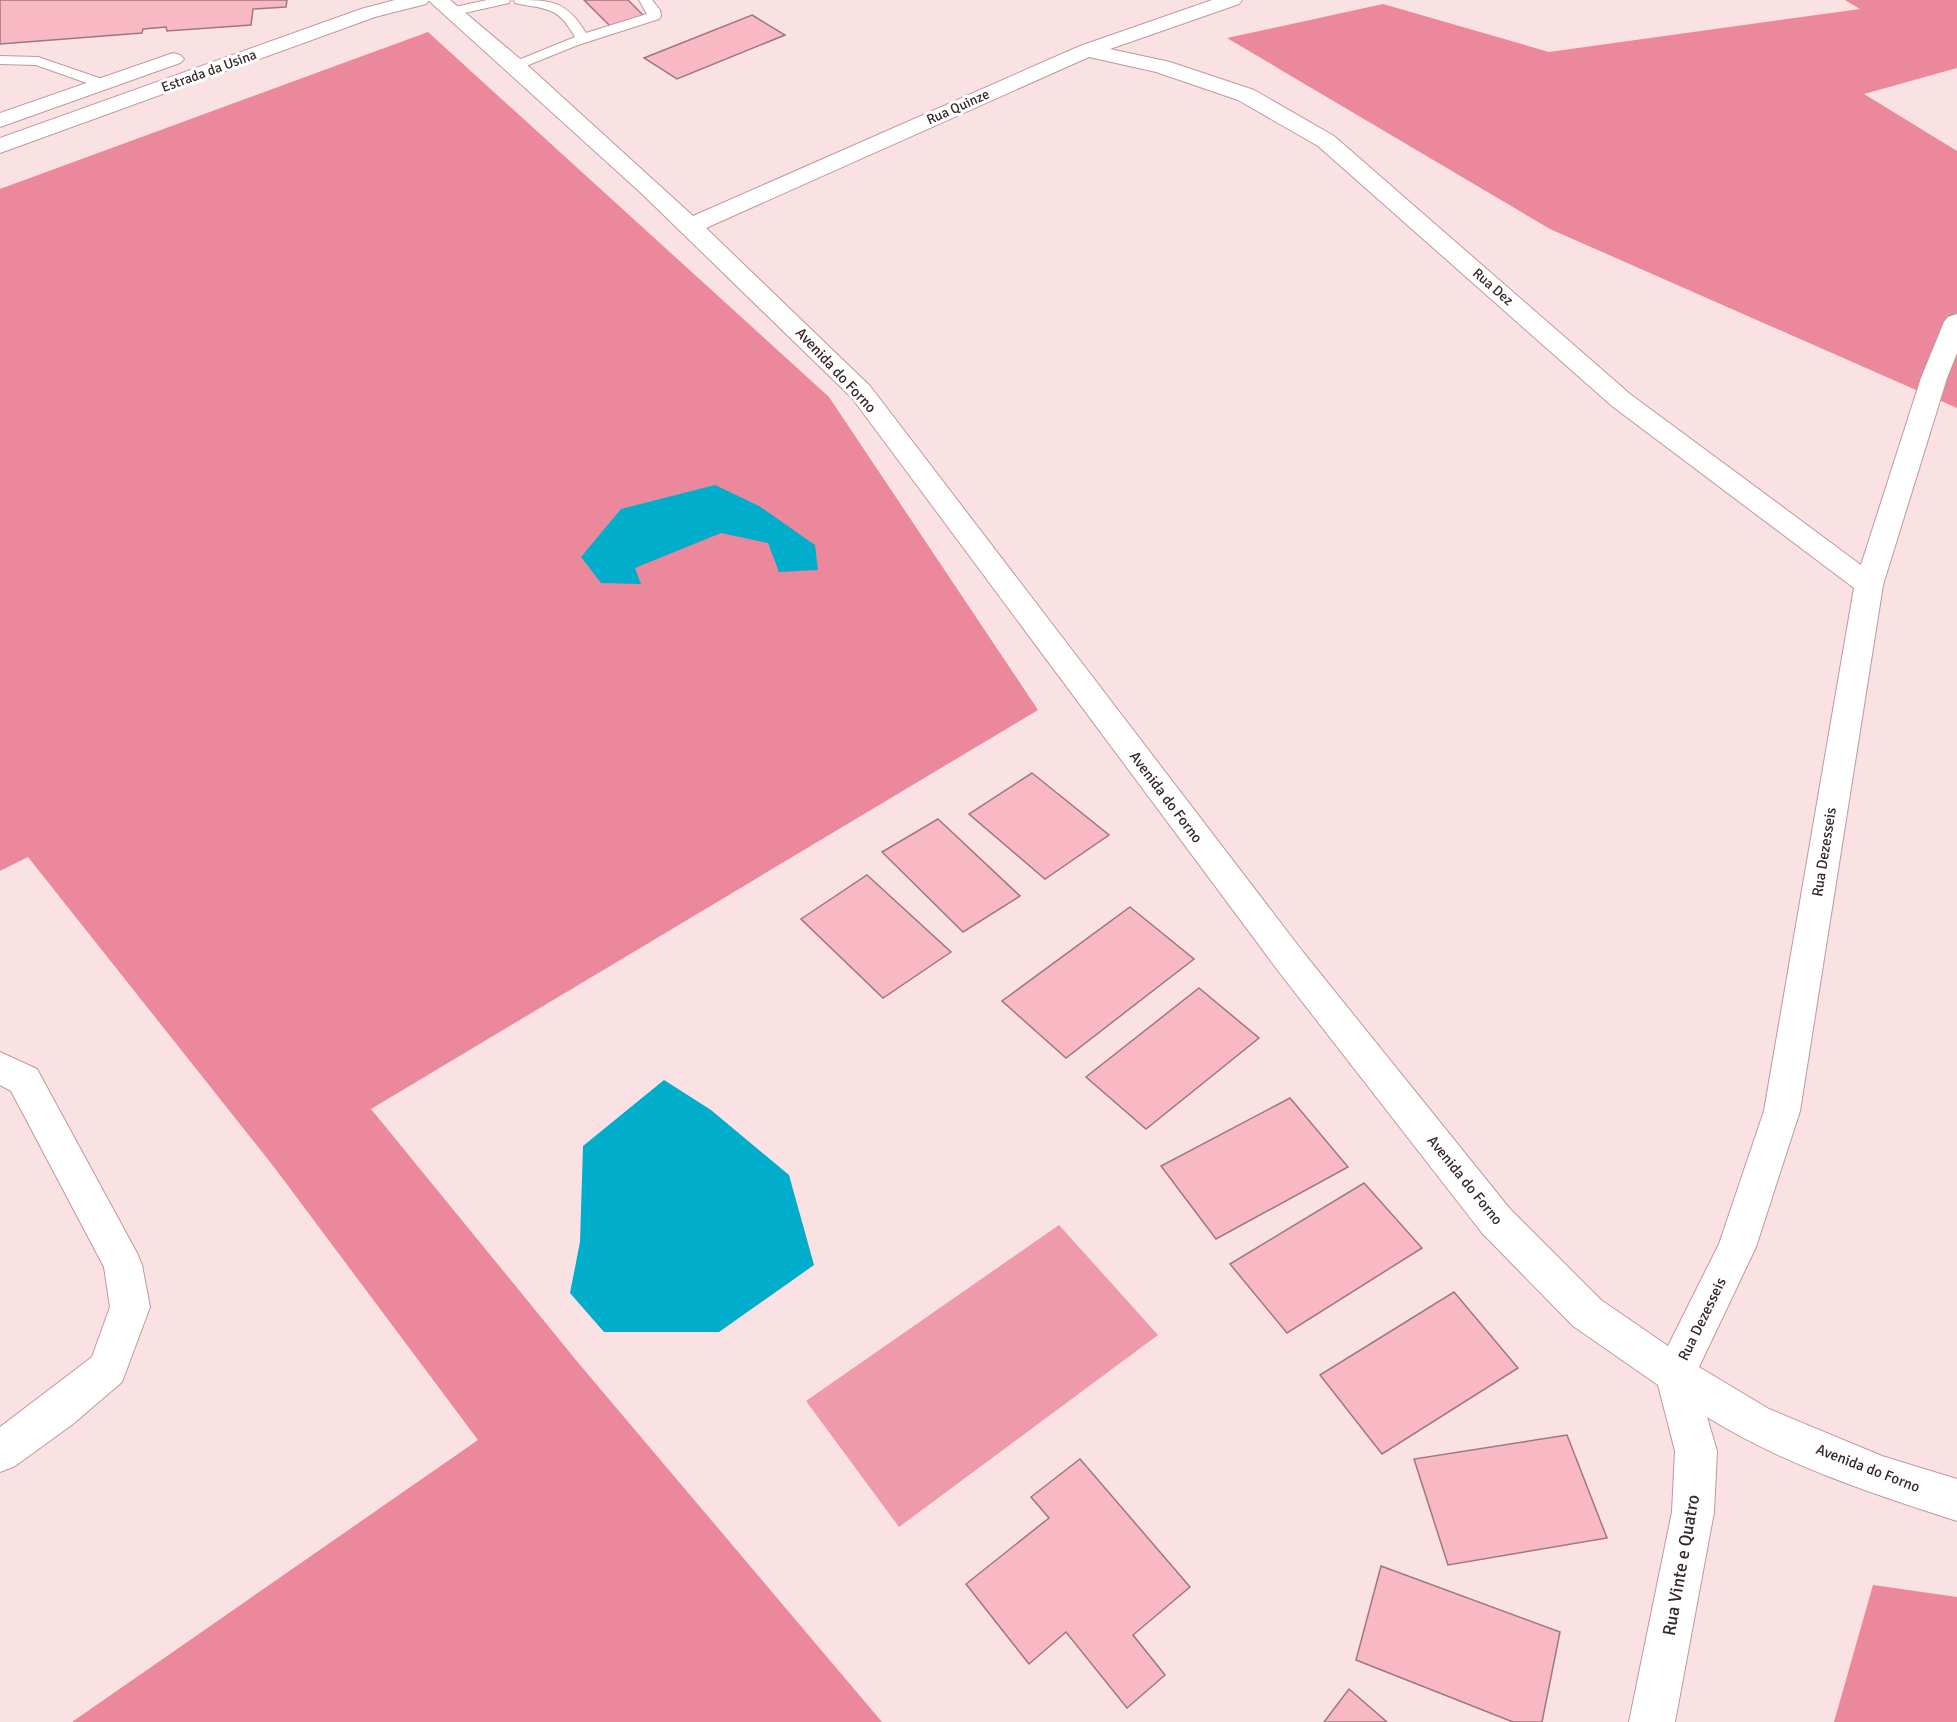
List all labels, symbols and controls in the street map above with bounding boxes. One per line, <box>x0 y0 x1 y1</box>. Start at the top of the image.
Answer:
street label: Estrada da Usina <box>159 46 259 96</box>
street label: Rua Quinze <box>924 86 992 128</box>
street label: Rua Dez <box>1469 265 1517 309</box>
street label: Avenida do Forno <box>792 324 880 416</box>
street label: Avenida do Forno <box>1126 748 1206 846</box>
street label: Rua Dezesseis <box>1808 806 1840 898</box>
street label: Avenida do Forno <box>1423 1132 1507 1229</box>
street label: Rua Dezesseis <box>1674 1274 1730 1364</box>
street label: Avenida do Forno <box>1813 1440 1923 1496</box>
street label: Rua Vinte e Quatro <box>1658 1493 1704 1637</box>

